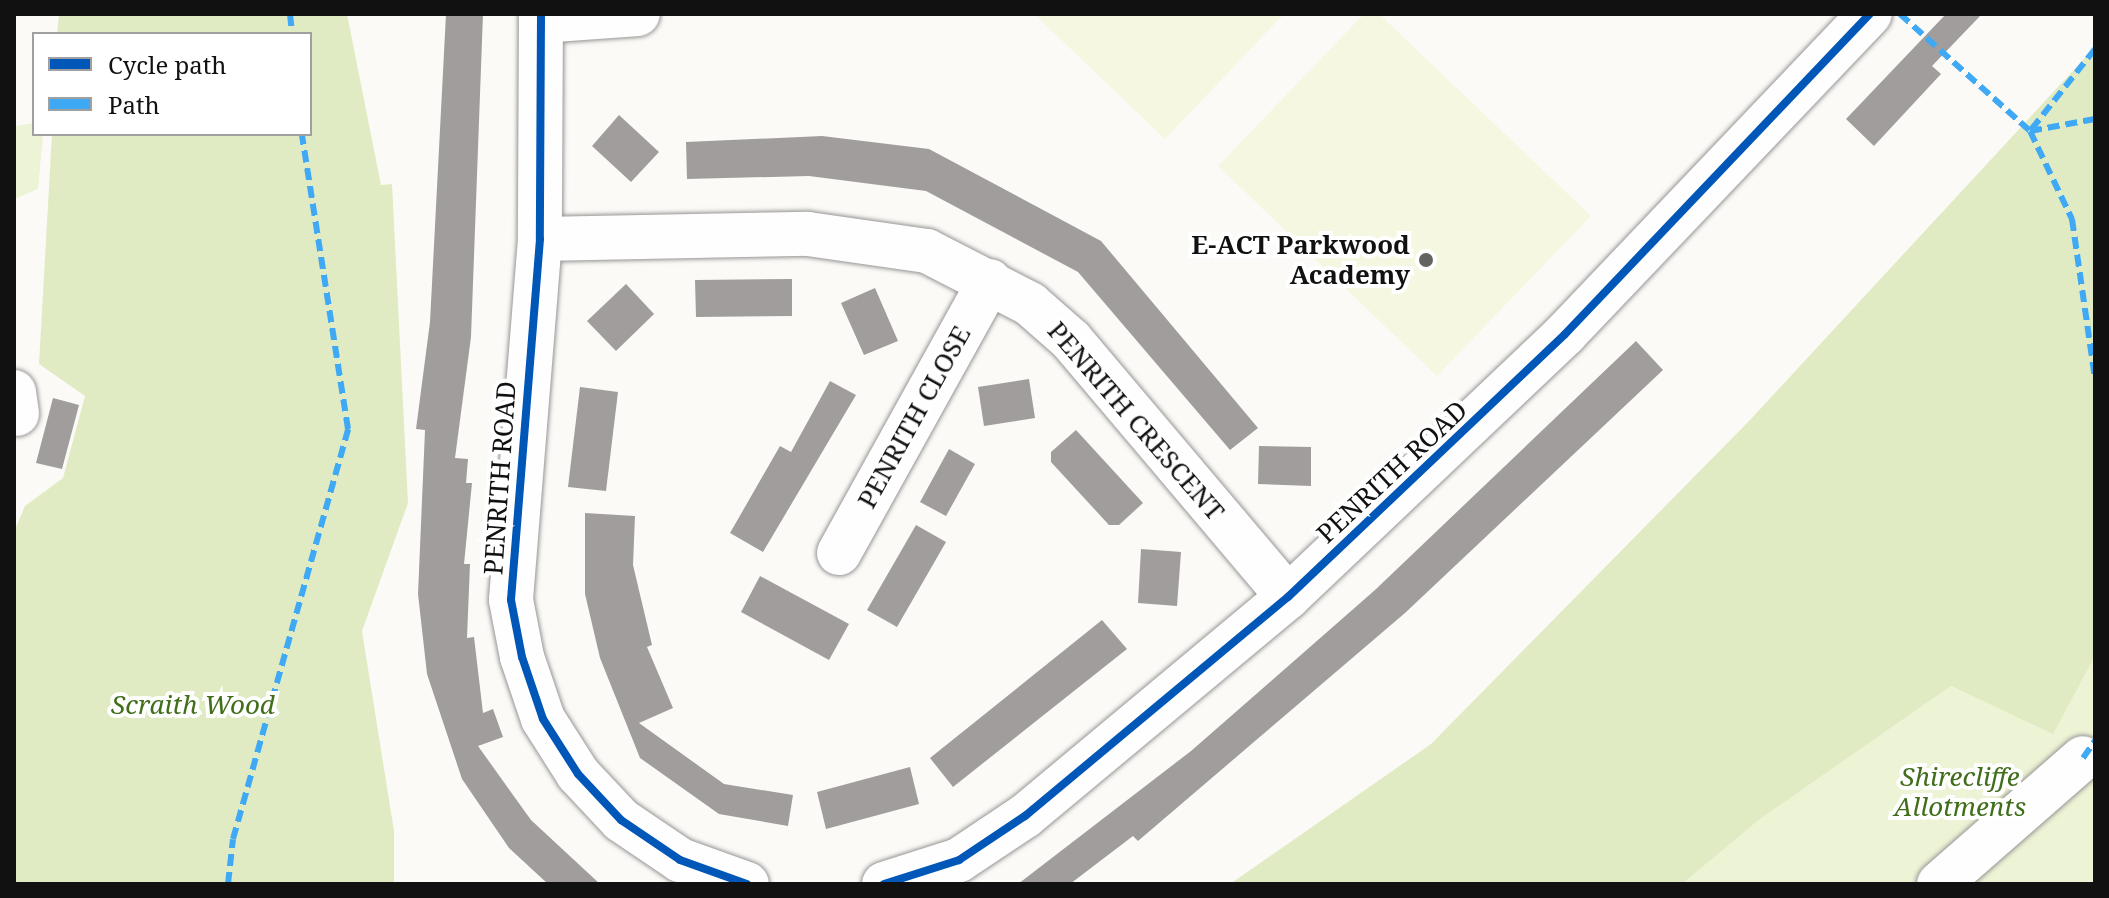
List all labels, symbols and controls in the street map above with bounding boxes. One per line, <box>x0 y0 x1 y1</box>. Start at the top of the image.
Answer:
legend <box>32 32 312 136</box>
text: Cycle path <box>108 48 227 81</box>
text: Path <box>108 88 160 121</box>
place label: E-ACT Parkwood Academy <box>1191 229 1410 290</box>
marker: E-ACT Parkwood Academy <box>1417 251 1435 269</box>
street label: PENRITH CRESCENT <box>1041 315 1231 527</box>
street label: PENRITH CLOSE <box>851 320 977 514</box>
street label: PENRITH ROAD <box>478 380 522 576</box>
street label: PENRITH ROAD <box>1310 394 1474 550</box>
park label: Scraith Wood <box>111 689 275 721</box>
park label: Shirecliffe Allotments <box>1894 761 2026 822</box>

